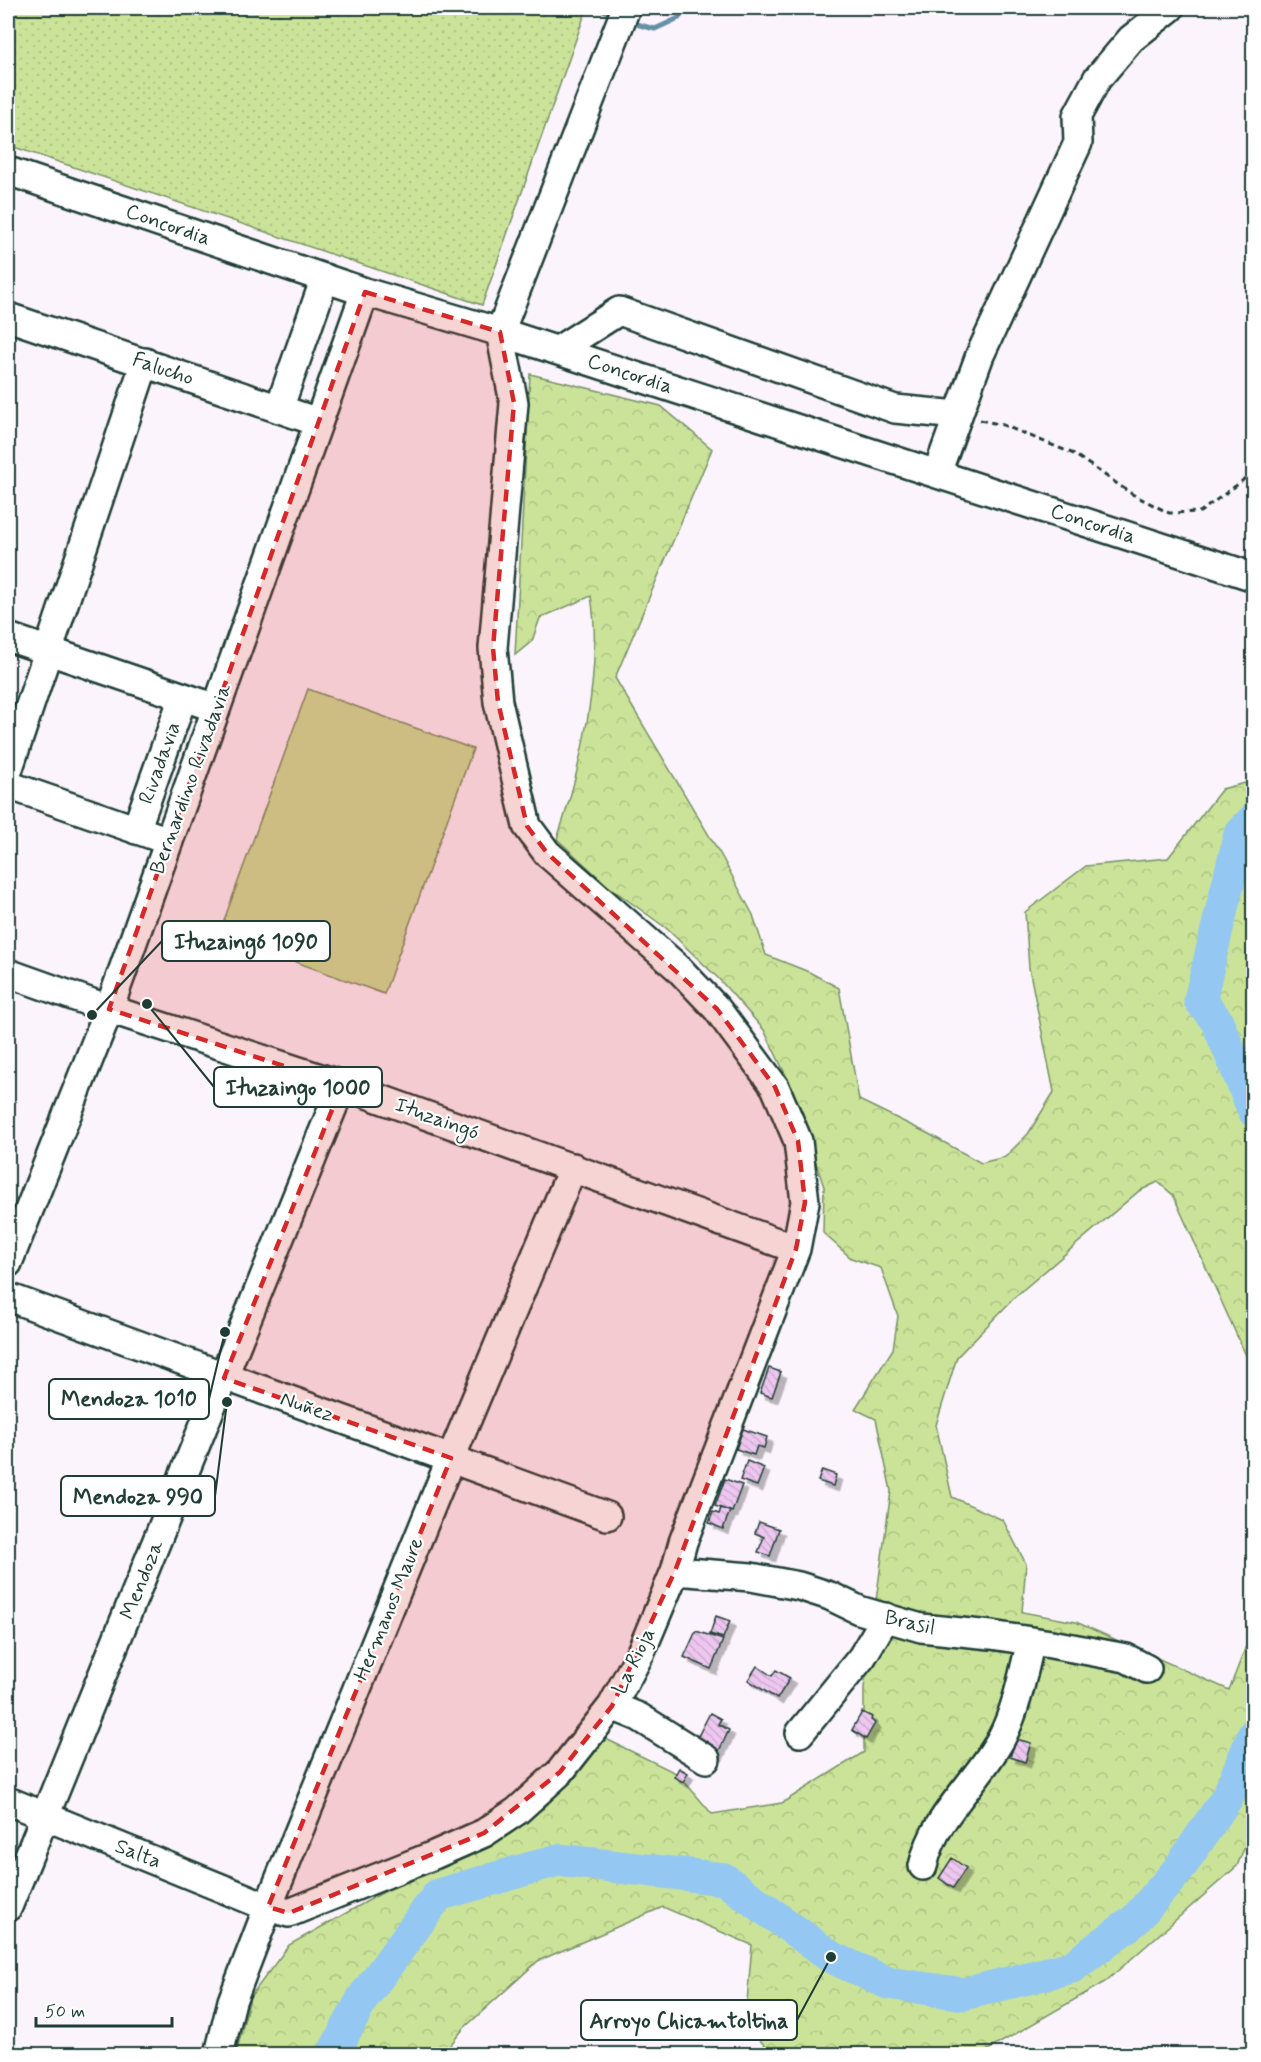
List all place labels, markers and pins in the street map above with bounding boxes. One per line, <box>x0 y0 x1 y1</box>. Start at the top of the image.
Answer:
callout: Ituzaingó 1090 <box>162 921 330 961</box>
callout: Ituzaingo 1000 <box>214 1067 382 1107</box>
callout: Mendoza 1010 <box>49 1379 209 1419</box>
callout: Mendoza 990 <box>61 1476 215 1516</box>
callout: Arroyo Chicamtoltina <box>581 2000 797 2040</box>

